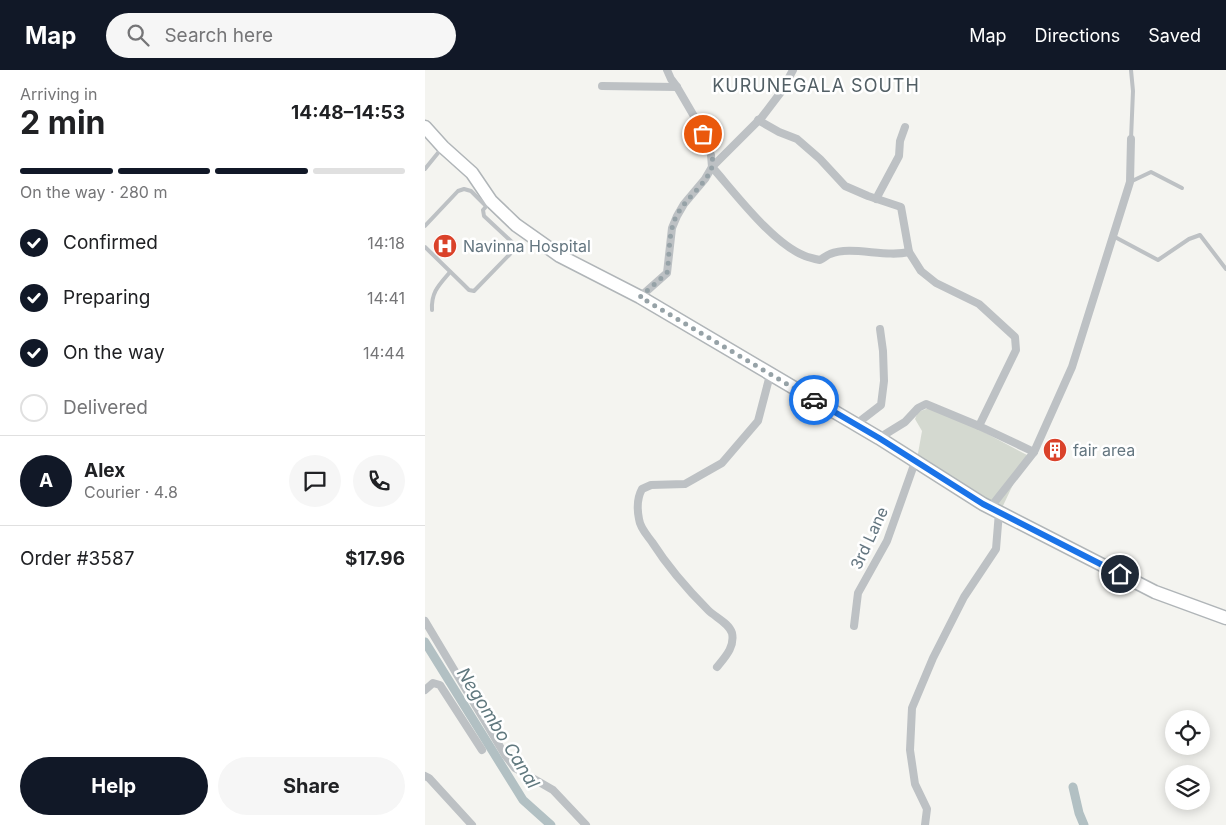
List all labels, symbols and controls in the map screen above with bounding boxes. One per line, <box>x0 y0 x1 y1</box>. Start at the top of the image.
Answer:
search box <box>106 13 456 58</box>
text: Map <box>25 21 76 50</box>
icon: search <box>124 21 152 49</box>
text: Search here <box>164 24 273 47</box>
text: Map <box>969 25 1007 46</box>
text: Directions <box>1035 25 1120 46</box>
text: Saved <box>1148 25 1201 46</box>
district label: KURUNEGALA SOUTH <box>712 75 920 96</box>
text: Arriving in <box>20 84 97 104</box>
text: 14:48–14:53 <box>291 101 405 124</box>
text: 2 min <box>20 103 106 142</box>
pin <box>682 113 724 155</box>
icon: bag <box>689 120 717 148</box>
text: On the way · 280 m <box>20 182 167 202</box>
icon: check <box>20 229 48 257</box>
text: Confirmed <box>63 231 158 254</box>
text: 14:18 <box>367 233 405 253</box>
hospital icon: Navinna Hospital <box>432 233 458 259</box>
place label: Navinna Hospital <box>463 236 591 256</box>
icon: check <box>20 284 48 312</box>
text: Preparing <box>63 286 150 309</box>
text: 14:41 <box>367 288 405 308</box>
icon: check <box>20 339 48 367</box>
text: On the way <box>63 341 165 364</box>
text: 14:44 <box>363 343 405 363</box>
courier <box>789 375 839 425</box>
icon: car <box>800 386 828 414</box>
text: Delivered <box>63 396 148 419</box>
building icon: fair area <box>1042 437 1068 463</box>
place label: fair area <box>1073 440 1135 460</box>
button: chat <box>289 455 341 507</box>
button: phone <box>353 455 405 507</box>
text: Alex <box>84 459 125 482</box>
text: A <box>39 469 53 492</box>
text: Courier · 4.8 <box>84 482 178 502</box>
street label: 3rd Lane <box>846 504 892 572</box>
text: Order #3587 <box>20 547 134 570</box>
text: $17.96 <box>345 547 405 570</box>
pin <box>1099 553 1141 595</box>
icon: home <box>1106 560 1134 588</box>
water label: Negombo Canal <box>453 663 544 793</box>
map controls <box>1165 710 1210 810</box>
button: locate <box>1165 710 1210 755</box>
button: Help <box>20 757 208 815</box>
button: Share <box>218 757 405 815</box>
button: layers <box>1165 765 1210 810</box>

